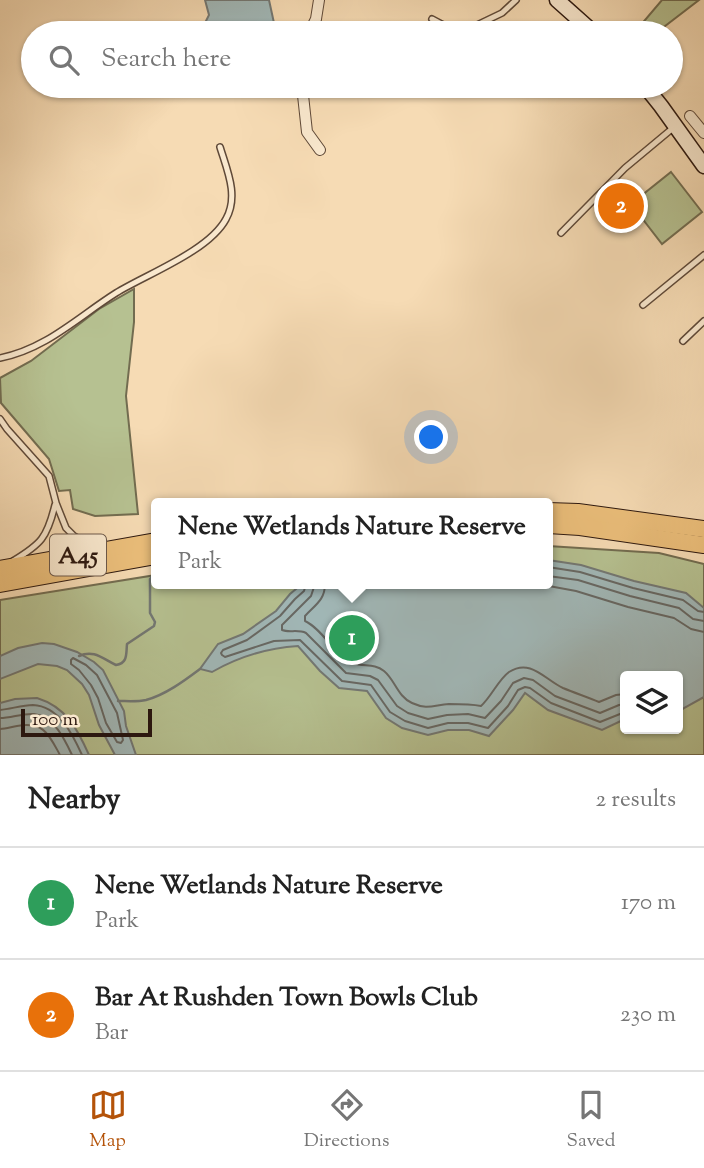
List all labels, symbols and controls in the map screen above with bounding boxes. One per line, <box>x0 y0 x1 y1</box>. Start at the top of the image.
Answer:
search box <box>21 21 683 98</box>
icon: search <box>45 41 83 79</box>
text: Search here <box>101 41 231 78</box>
pin: 2 <box>598 180 644 232</box>
your location <box>414 420 448 454</box>
popup <box>151 498 553 589</box>
text: Nene Wetlands Nature Reserve <box>178 509 526 546</box>
road number: A45 <box>50 534 106 576</box>
text: Park <box>178 546 222 579</box>
pin: 1 <box>329 612 375 664</box>
map controls <box>620 671 683 734</box>
button: layers <box>620 671 683 734</box>
scale bar <box>21 706 152 738</box>
text: 100 m <box>32 707 78 734</box>
text: Nearby <box>28 779 120 822</box>
text: 2 results <box>596 784 676 817</box>
text: Nene Wetlands Nature Reserve <box>95 868 443 905</box>
text: 1 <box>47 887 55 920</box>
text: 170 m <box>621 887 676 920</box>
text: Park <box>95 905 139 938</box>
text: Bar At Rushden Town Bowls Club <box>95 980 478 1017</box>
text: 2 <box>46 999 56 1032</box>
text: 230 m <box>620 999 676 1032</box>
text: Bar <box>95 1017 128 1050</box>
tab: Map <box>89 1086 127 1155</box>
tab: Directions <box>304 1086 389 1155</box>
tab: Saved <box>567 1086 615 1155</box>

